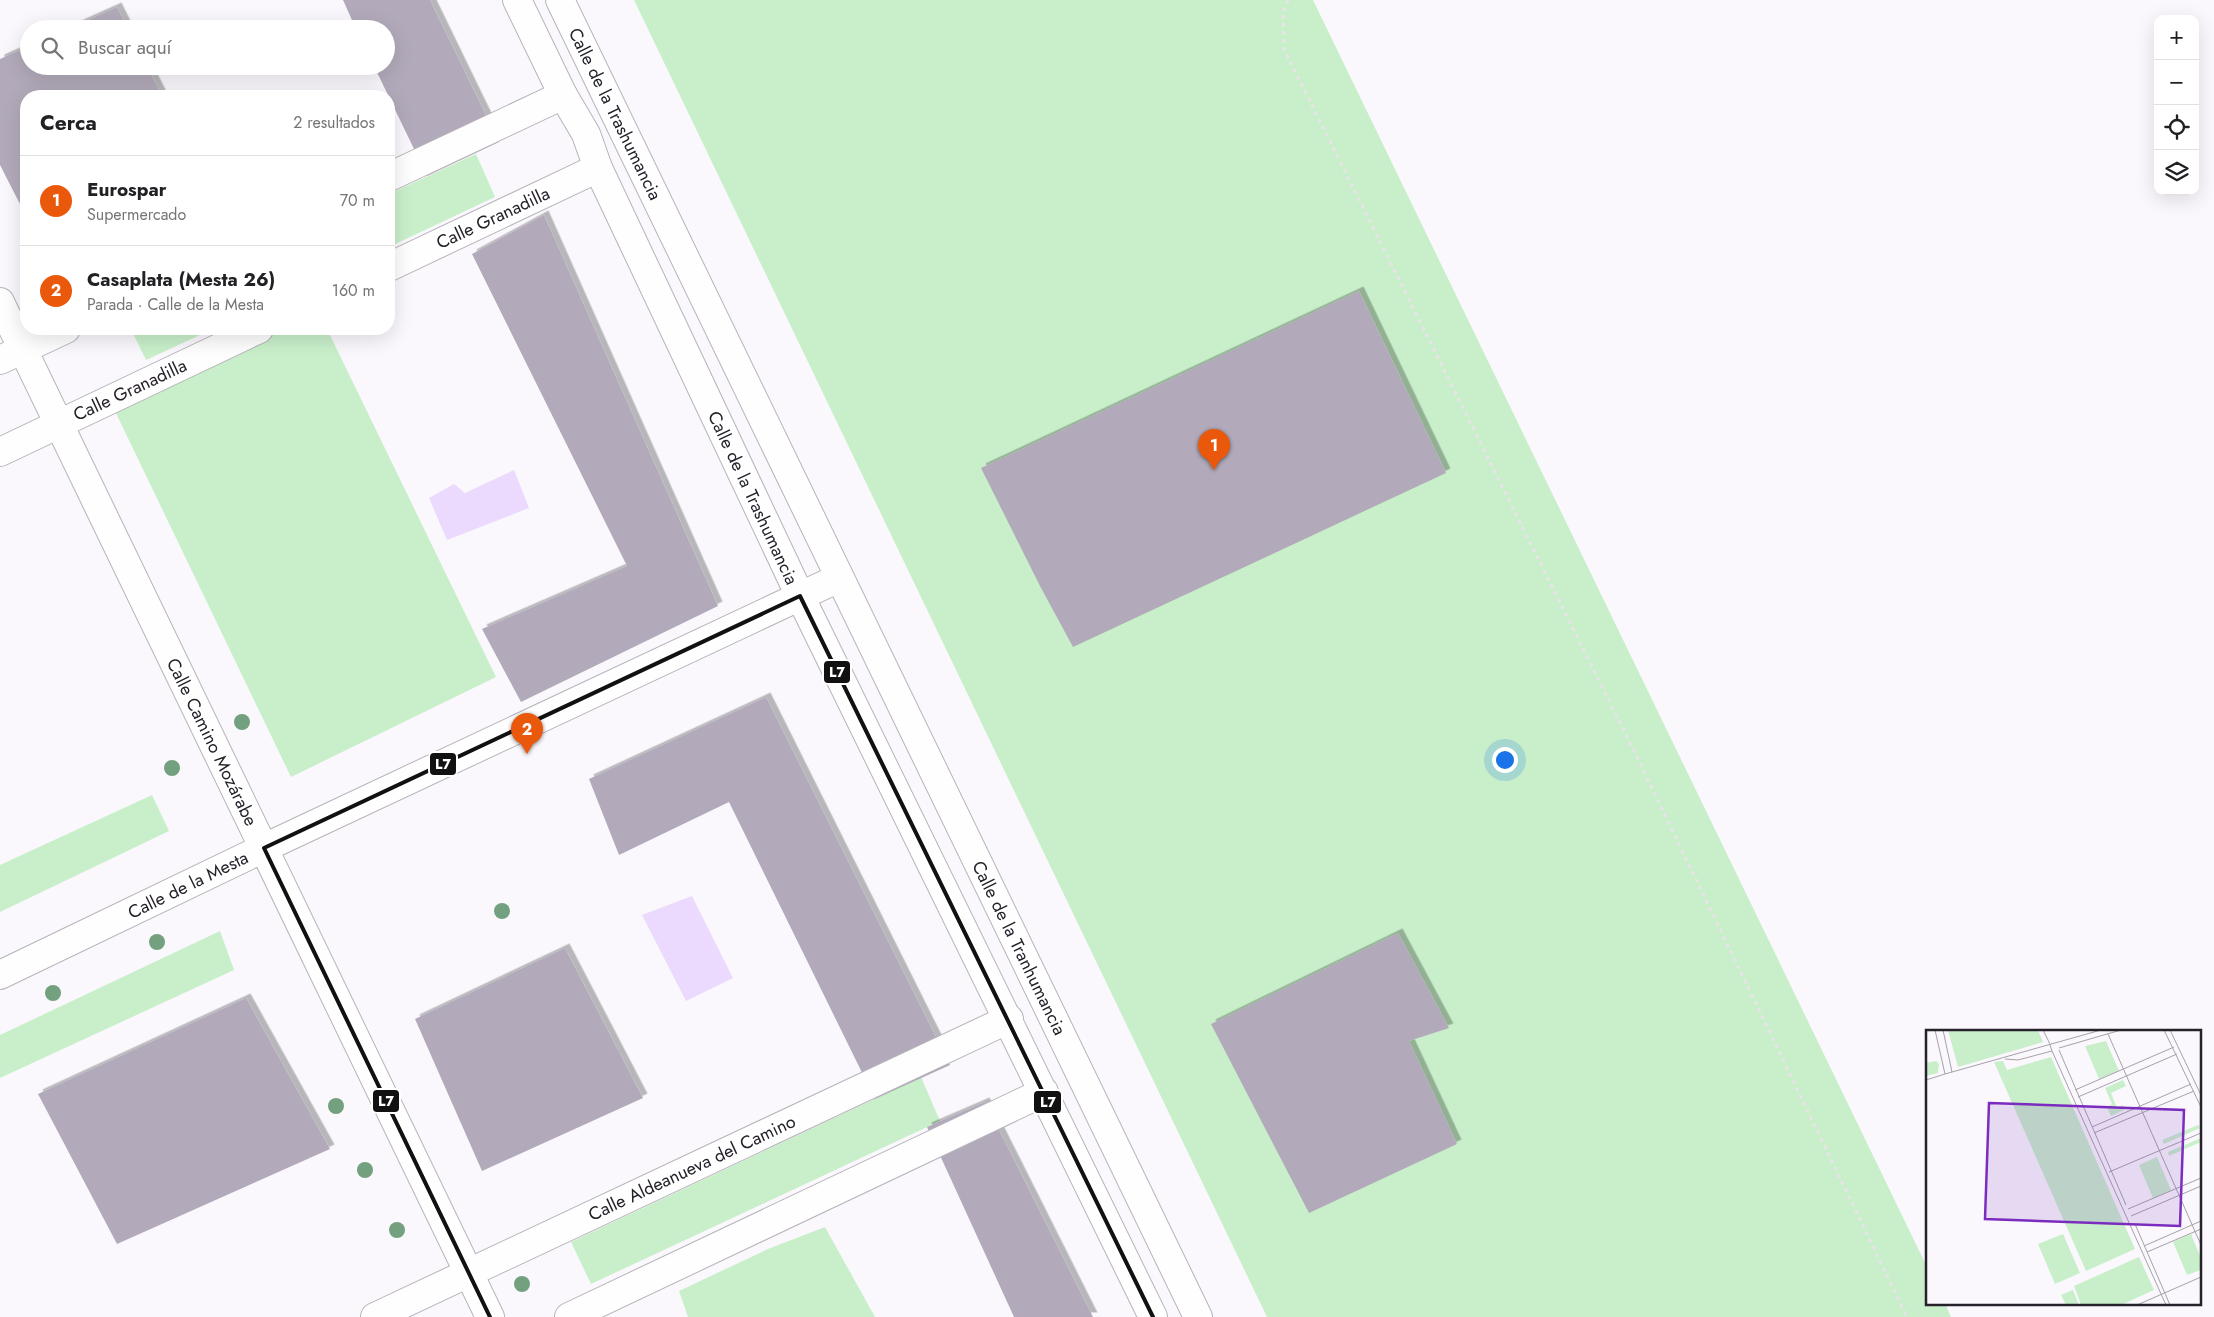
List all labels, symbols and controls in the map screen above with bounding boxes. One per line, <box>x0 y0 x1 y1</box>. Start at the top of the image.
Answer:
map controls <box>2154 15 2199 195</box>
button: + <box>2154 15 2199 60</box>
search box <box>20 20 395 75</box>
street label: Calle de la Trashumancia <box>562 23 668 205</box>
icon: search <box>38 34 66 62</box>
text: Buscar aquí <box>78 34 172 61</box>
button: − <box>2154 60 2199 105</box>
button: locate <box>2154 105 2199 150</box>
text: Cerca <box>40 108 97 138</box>
text: 2 resultados <box>293 111 375 134</box>
button: layers <box>2154 150 2199 195</box>
text: Eurospar <box>87 176 167 203</box>
street label: Calle Granadilla <box>432 180 554 256</box>
text: 1 <box>52 189 60 212</box>
text: 70 m <box>340 189 375 212</box>
text: Supermercado <box>87 203 186 226</box>
text: Casaplata (Mesta 26) <box>87 266 275 293</box>
text: 2 <box>51 279 61 302</box>
text: 160 m <box>332 279 375 302</box>
text: Parada · Calle de la Mesta <box>87 293 264 316</box>
street label: Calle Granadilla <box>69 352 191 428</box>
street label: Calle de la Trashumancia <box>701 407 805 589</box>
pin: 1 <box>1198 429 1230 470</box>
street label: Calle Camino Mozárabe <box>160 654 264 830</box>
line badge: L7 <box>823 660 851 684</box>
text: L7 <box>829 662 845 682</box>
pin: 2 <box>511 713 543 754</box>
your location <box>1492 747 1518 773</box>
line badge: L7 <box>429 752 457 776</box>
text: L7 <box>435 754 451 774</box>
street label: Calle de la Mesta <box>123 845 253 925</box>
street label: Calle de la Tranhumancia <box>965 856 1073 1040</box>
inset map <box>1926 1030 2202 1304</box>
line badge: L7 <box>372 1089 400 1113</box>
line badge: L7 <box>1033 1090 1062 1114</box>
text: L7 <box>378 1091 394 1111</box>
text: L7 <box>1040 1092 1056 1112</box>
street label: Calle Aldeanueva del Camino <box>584 1108 800 1228</box>

